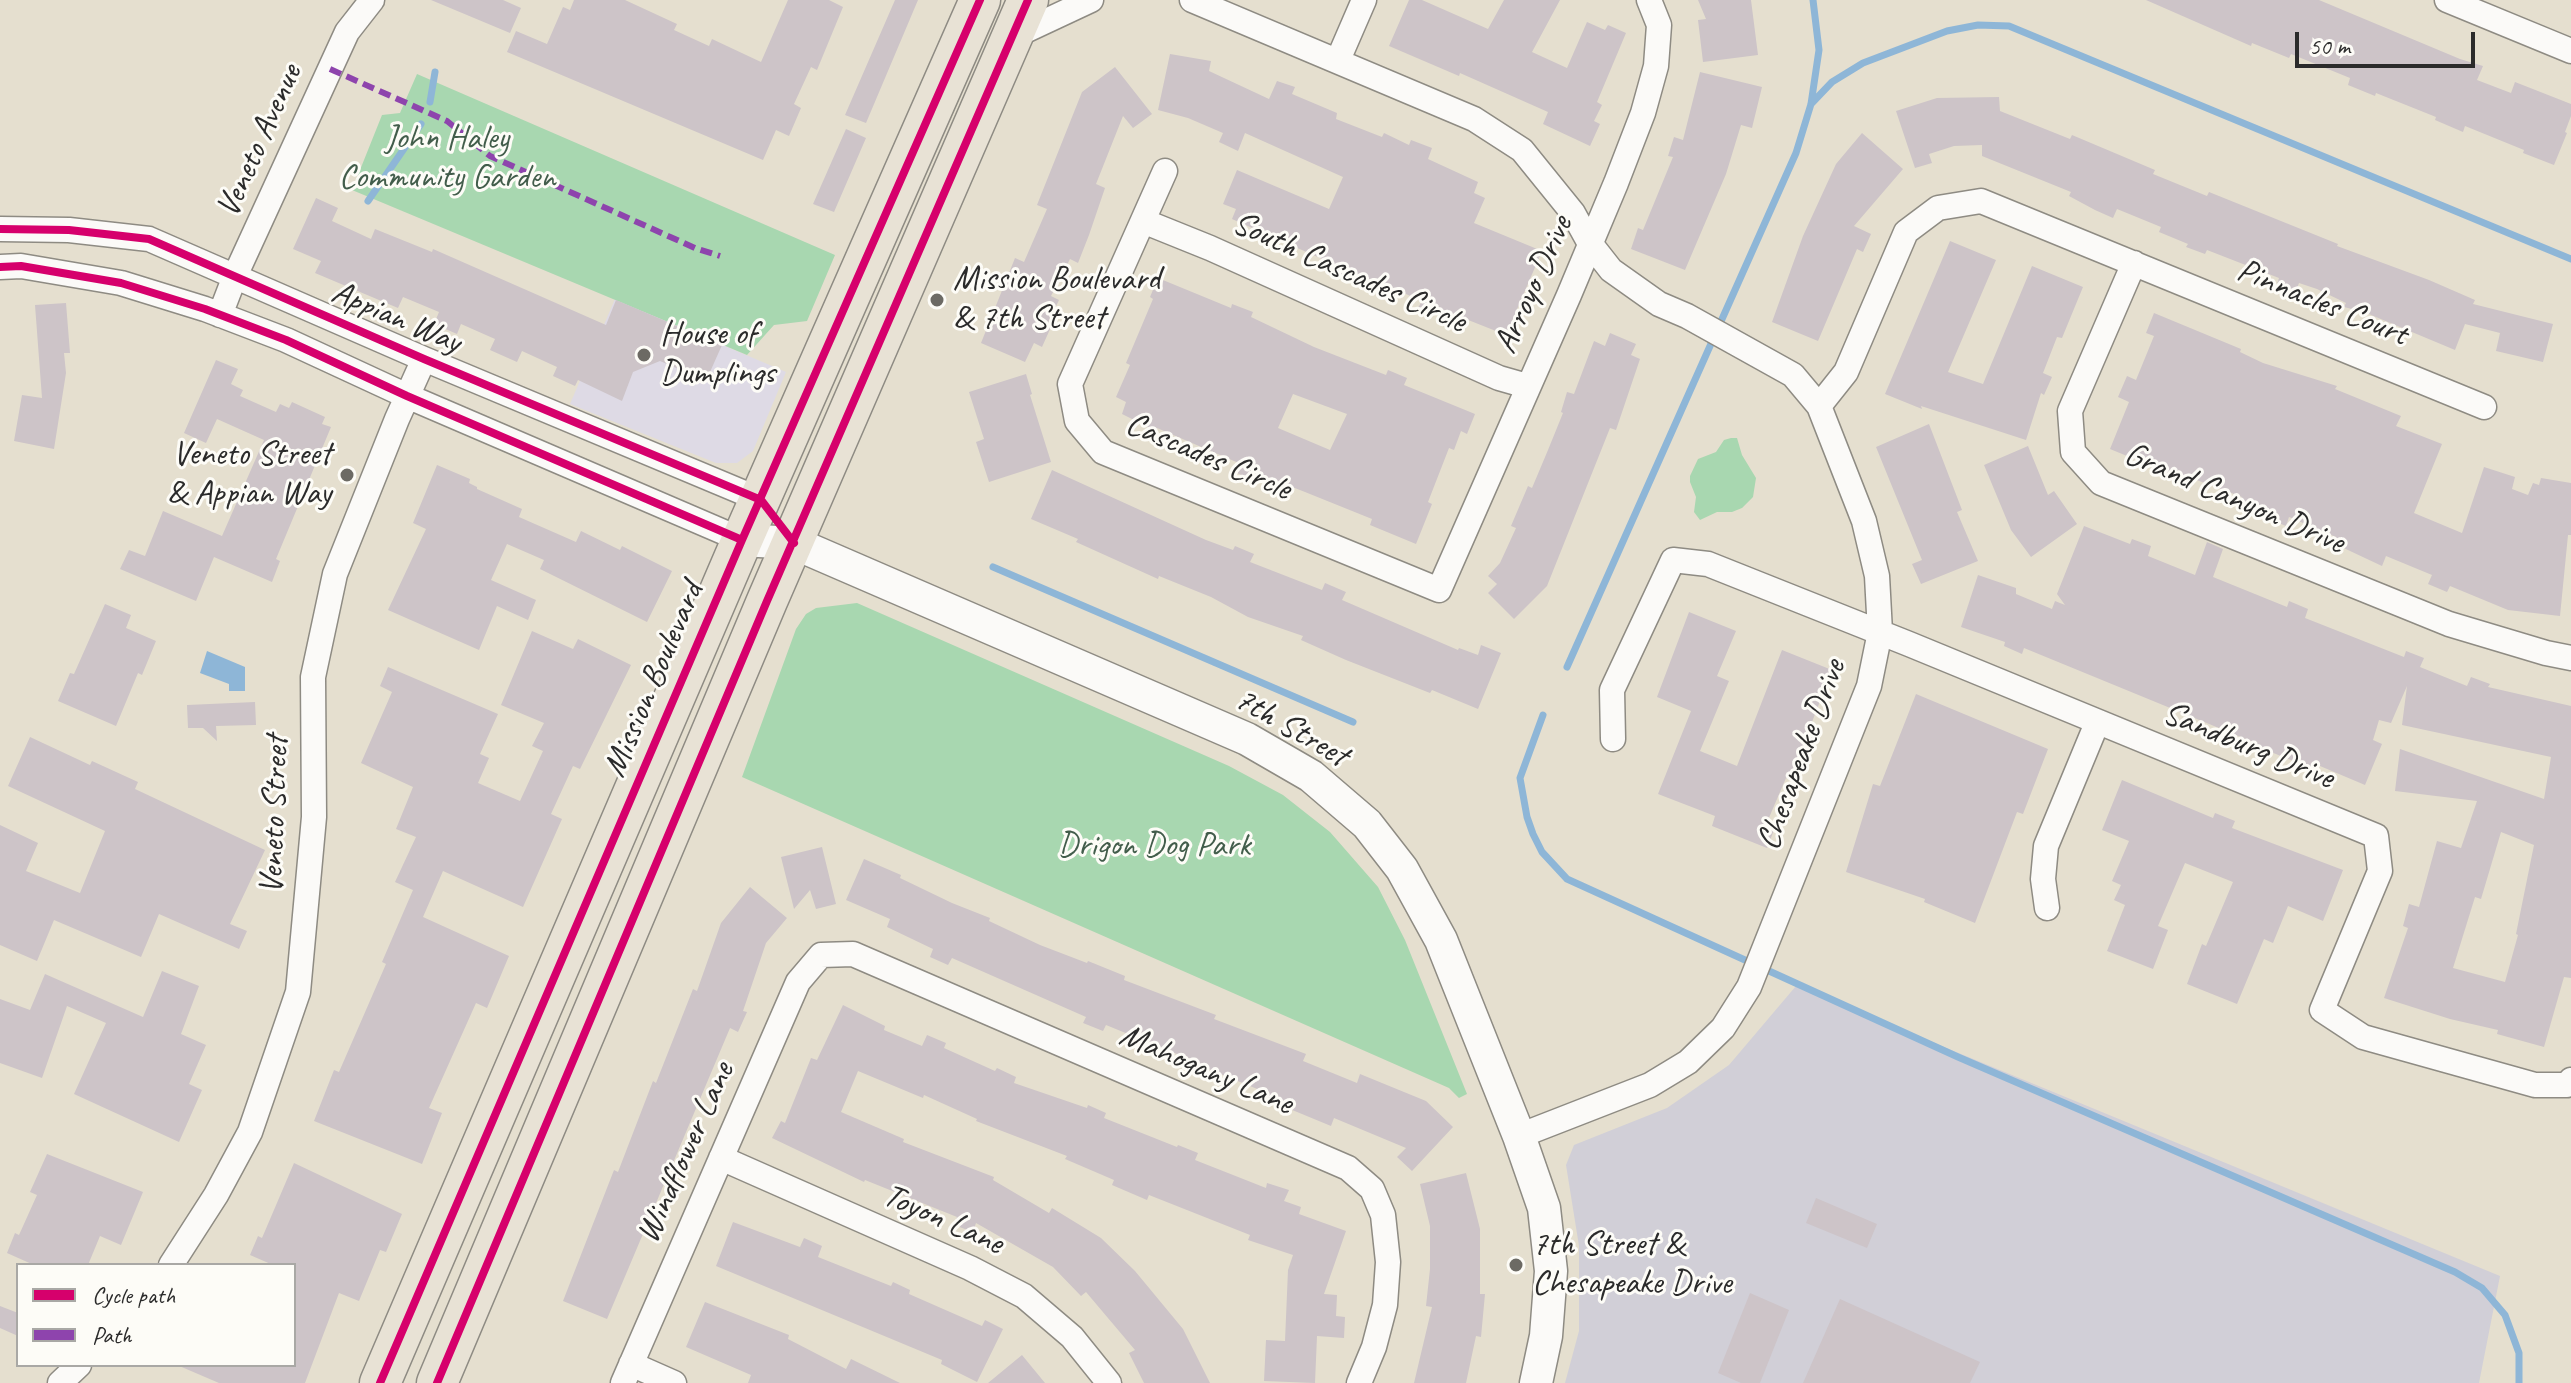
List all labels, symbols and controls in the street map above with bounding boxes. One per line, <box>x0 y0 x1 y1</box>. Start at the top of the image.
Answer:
scale bar <box>2299 16 2479 66</box>
text: 50 m <box>2309 31 2350 61</box>
street label: Veneto Avenue <box>208 58 312 224</box>
park label: John Haley Community Garden <box>339 119 555 198</box>
street label: South Cascades Circle <box>1226 203 1472 343</box>
street label: Arroyo Drive <box>1486 210 1582 360</box>
street label: Pinnacles Court <box>2231 250 2413 356</box>
place label: Mission Boulevard & 7th Street <box>953 260 1160 340</box>
street label: Appian Way <box>325 273 467 363</box>
marker: Mission Boulevard & 7th Street <box>928 291 946 309</box>
place label: House of Dumplings <box>660 315 775 394</box>
marker: House of Dumplings <box>635 346 653 364</box>
street label: Cascades Circle <box>1119 404 1297 510</box>
street label: Grand Canyon Drive <box>2118 434 2350 564</box>
place label: Veneto Street & Appian Way <box>167 435 331 514</box>
marker: Veneto Street & Appian Way <box>338 466 356 484</box>
street label: Mission Boulevard <box>595 577 713 783</box>
street label: Chesapeake Drive <box>1749 654 1855 856</box>
street label: 7th Street <box>1227 679 1355 777</box>
street label: Sandburg Drive <box>2157 693 2339 799</box>
street label: Veneto Street <box>252 735 298 895</box>
park label: Drigon Dog Park <box>1058 826 1250 866</box>
street label: Mahogany Lane <box>1113 1015 1299 1125</box>
street label: Windflower Lane <box>628 1057 744 1249</box>
street label: Toyon Lane <box>877 1176 1009 1264</box>
place label: 7th Street & Chesapeake Drive <box>1532 1225 1732 1304</box>
marker: 7th Street & Chesapeake Drive <box>1507 1256 1525 1274</box>
legend <box>16 1263 296 1367</box>
text: Cycle path <box>92 1280 175 1310</box>
text: Path <box>92 1320 132 1350</box>

